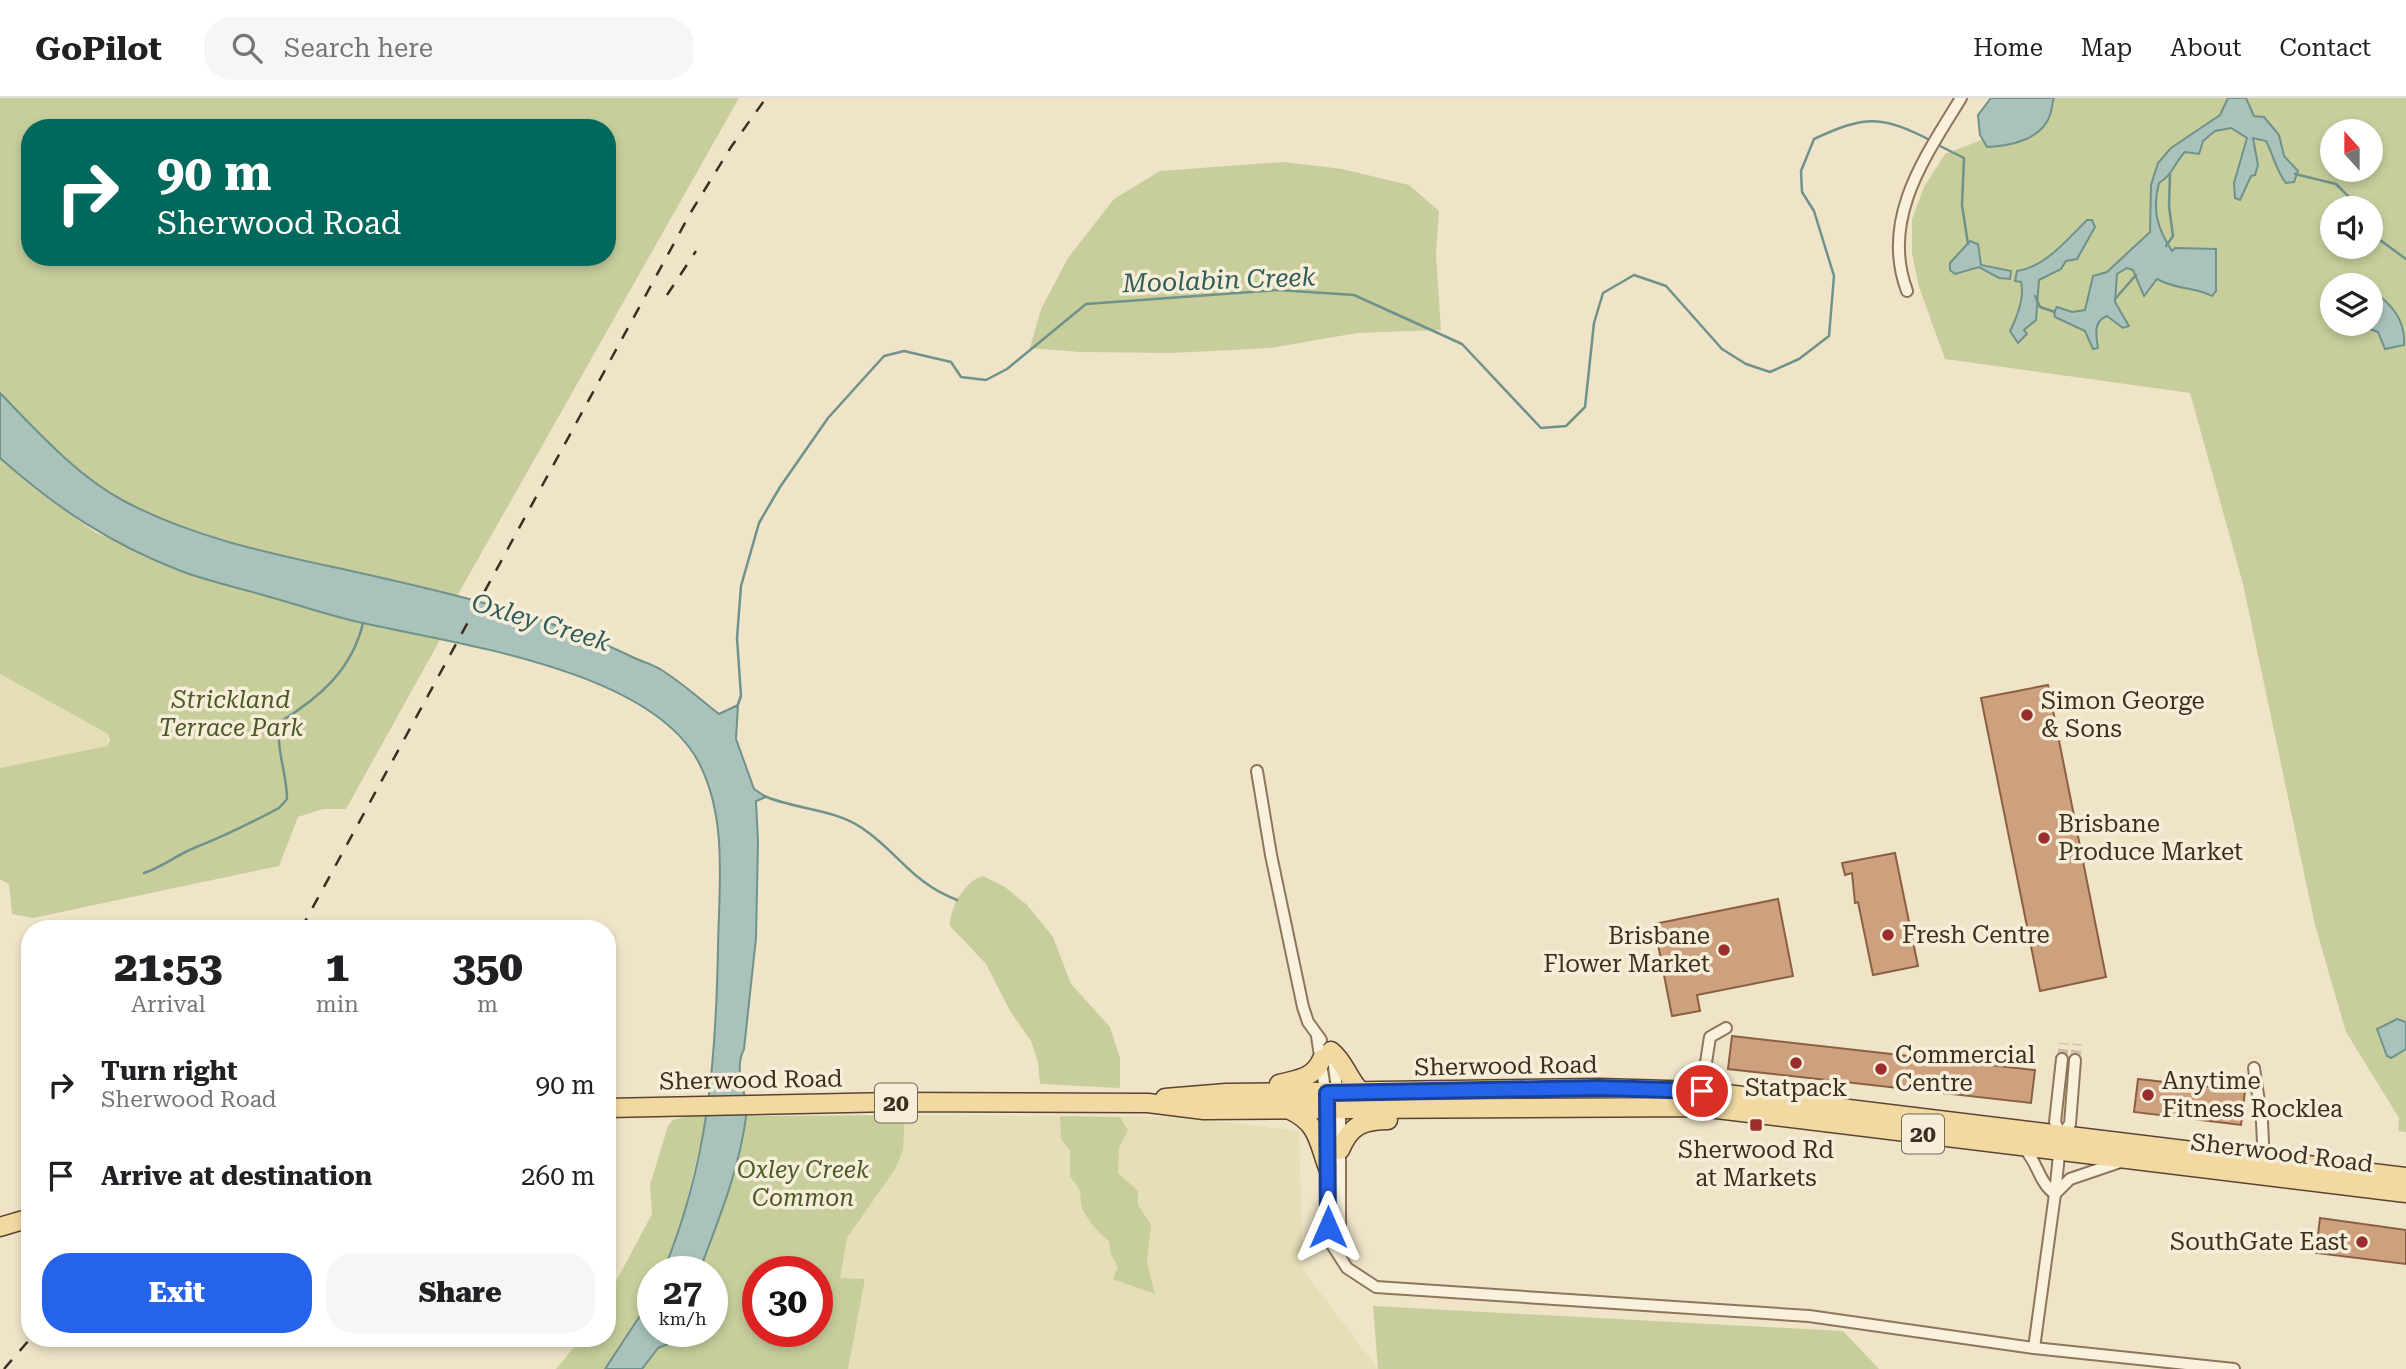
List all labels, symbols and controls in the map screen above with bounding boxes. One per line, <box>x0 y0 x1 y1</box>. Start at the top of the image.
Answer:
search box <box>204 17 694 80</box>
text: GoPilot <box>35 29 162 68</box>
icon: search <box>228 29 266 67</box>
text: Search here <box>284 33 433 63</box>
text: Home <box>1973 34 2043 62</box>
text: Map <box>2081 34 2132 62</box>
text: About <box>2170 34 2241 62</box>
text: Contact <box>2279 34 2371 62</box>
north arrow <box>2320 119 2384 182</box>
map controls <box>2320 119 2383 336</box>
text: 90 m <box>157 145 272 202</box>
icon: right <box>42 147 133 238</box>
button: sound <box>2320 196 2383 259</box>
text: Sherwood Road <box>157 204 401 242</box>
water label: Moolabin Creek <box>1121 262 1317 298</box>
button: layers <box>2320 273 2383 336</box>
water label: Oxley Creek <box>468 587 615 658</box>
park label: Strickland Terrace Park <box>159 686 303 742</box>
place label: Simon George & Sons <box>2041 687 2205 743</box>
marker: Simon George & Sons <box>2019 707 2035 723</box>
place label: Brisbane Produce Market <box>2058 810 2243 866</box>
marker: Brisbane Produce Market <box>2036 830 2052 846</box>
place label: Fresh Centre <box>1902 921 2050 949</box>
place label: Brisbane Flower Market <box>1543 922 1710 978</box>
marker: Fresh Centre <box>1880 927 1896 943</box>
text: 21:53 <box>114 942 222 991</box>
text: 1 <box>325 942 349 991</box>
text: 350 <box>452 942 523 991</box>
marker: Brisbane Flower Market <box>1716 942 1732 958</box>
text: Arrival <box>131 991 206 1018</box>
text: min <box>316 991 359 1018</box>
text: m <box>477 991 498 1018</box>
place label: Commercial Centre <box>1895 1041 2035 1097</box>
street label: Sherwood Road <box>1414 1050 1598 1082</box>
marker: Statpack <box>1788 1055 1804 1071</box>
text: Turn right <box>101 1056 237 1086</box>
pin <box>1672 1061 1732 1121</box>
marker: Commercial Centre <box>1873 1061 1889 1077</box>
street label: Sherwood Road <box>659 1064 843 1096</box>
icon: right <box>42 1066 80 1104</box>
place label: Anytime Fitness Rocklea <box>2162 1067 2343 1123</box>
text: 90 m <box>536 1070 595 1100</box>
icon: arrive <box>1683 1072 1721 1110</box>
place label: Statpack <box>1745 1074 1847 1102</box>
road number: 20 <box>875 1084 917 1122</box>
text: Sherwood Road <box>101 1086 277 1113</box>
marker: Anytime Fitness Rocklea <box>2140 1087 2156 1103</box>
road number: 20 <box>1902 1114 1944 1154</box>
marker: Sherwood Rd at Markets <box>1748 1117 1764 1133</box>
street label: Sherwood Road <box>2189 1128 2375 1178</box>
place label: Sherwood Rd at Markets <box>1678 1136 1834 1192</box>
park label: Oxley Creek Common <box>737 1156 869 1212</box>
icon: arrive <box>42 1157 80 1195</box>
text: Arrive at destination <box>101 1161 372 1191</box>
text: 260 m <box>521 1161 595 1191</box>
position arrow <box>1291 1190 1365 1264</box>
place label: SouthGate East <box>2170 1228 2348 1256</box>
marker: SouthGate East <box>2354 1234 2370 1250</box>
button: Exit <box>42 1253 312 1333</box>
button: Share <box>326 1253 595 1333</box>
speed limit sign: 30 <box>742 1256 833 1347</box>
text: 27 <box>663 1272 702 1313</box>
text: km/h <box>658 1308 707 1329</box>

